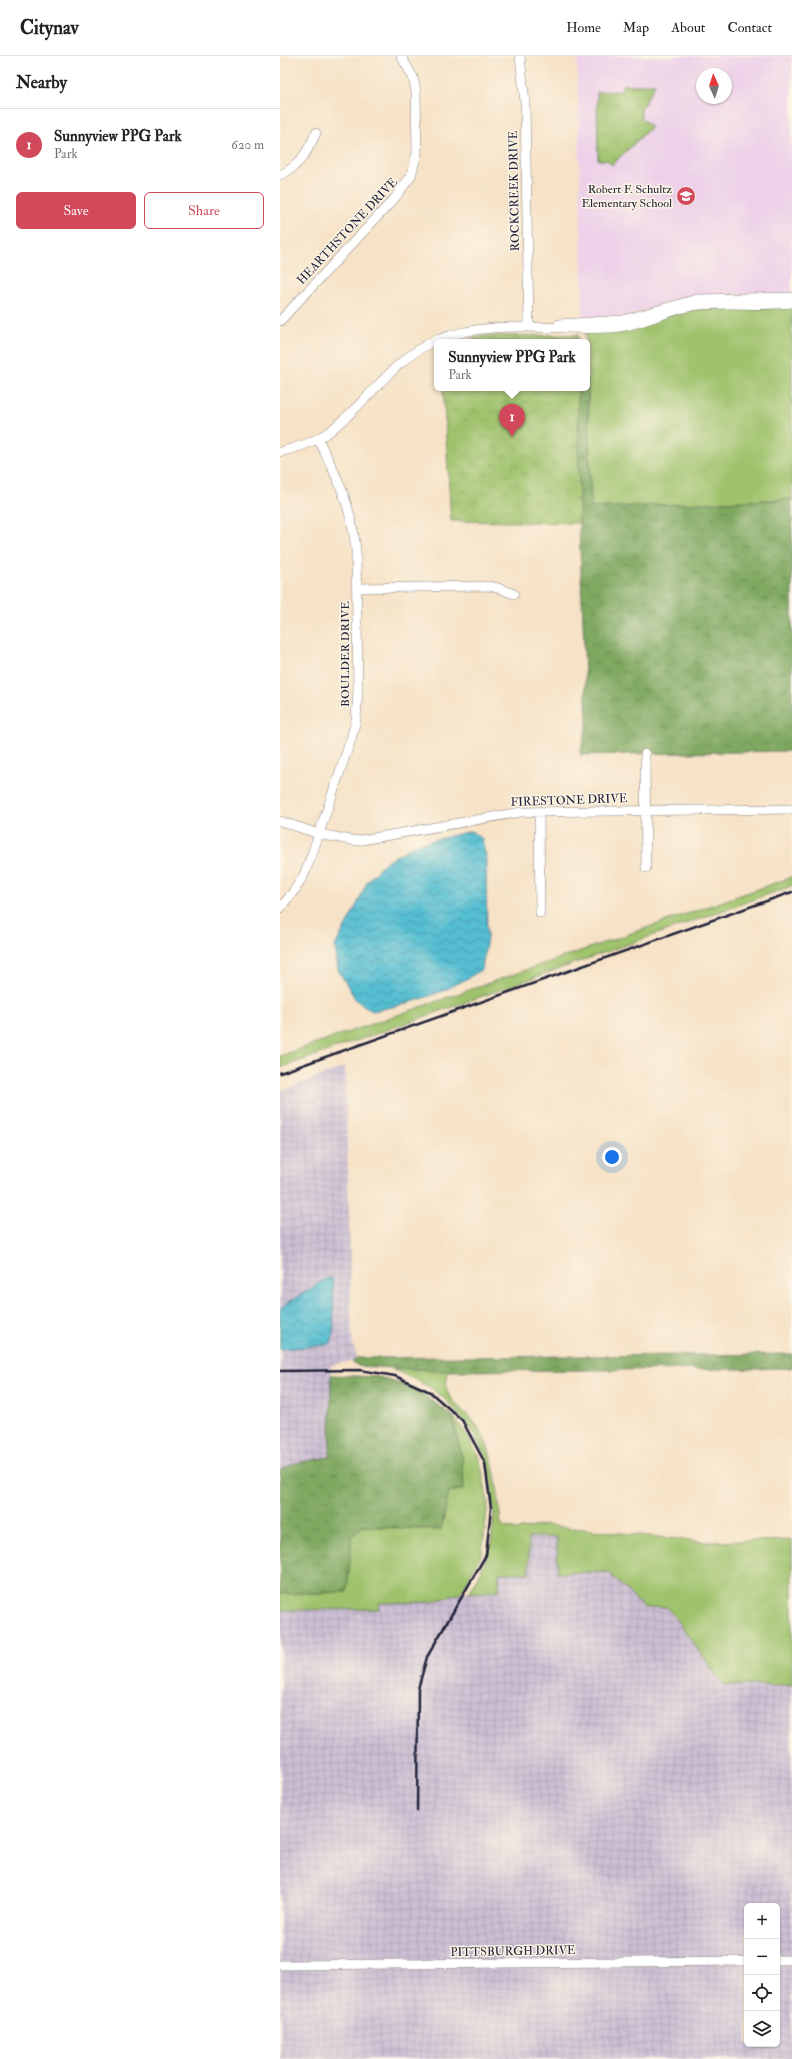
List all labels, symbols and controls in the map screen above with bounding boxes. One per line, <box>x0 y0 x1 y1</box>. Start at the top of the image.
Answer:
text: Citynav <box>20 16 79 40</box>
text: Home <box>566 19 601 36</box>
text: Map <box>623 19 649 36</box>
text: About <box>671 19 705 36</box>
text: Contact <box>727 19 772 36</box>
north arrow <box>696 68 732 104</box>
text: Nearby <box>16 72 67 93</box>
text: Sunnyview PPG Park <box>54 127 182 146</box>
street label: ROCKCREEK DRIVE <box>506 130 523 251</box>
text: 1 <box>27 137 31 153</box>
text: 620 m <box>231 137 264 153</box>
text: Park <box>54 146 78 162</box>
street label: HEARTHSTONE DRIVE <box>294 175 401 288</box>
place label: Robert F. Schultz Elementary School <box>581 182 672 211</box>
school or university icon: Robert F. Schultz Elementary School <box>675 185 697 207</box>
button: Save <box>16 192 136 229</box>
button: Share <box>144 192 264 229</box>
popup <box>434 339 590 391</box>
text: Sunnyview PPG Park <box>448 348 576 367</box>
text: Park <box>448 367 472 383</box>
pin: 1 <box>499 404 525 437</box>
street label: BOULDER DRIVE <box>338 601 353 707</box>
street label: FIRESTONE DRIVE <box>510 791 628 810</box>
your location <box>602 1147 622 1167</box>
map controls <box>744 1903 780 2047</box>
button: + <box>744 1903 780 1939</box>
button: − <box>744 1939 780 1975</box>
street label: PITTSBURGH DRIVE <box>450 1943 576 1960</box>
button: locate <box>744 1975 780 2011</box>
button: layers <box>744 2011 780 2047</box>

